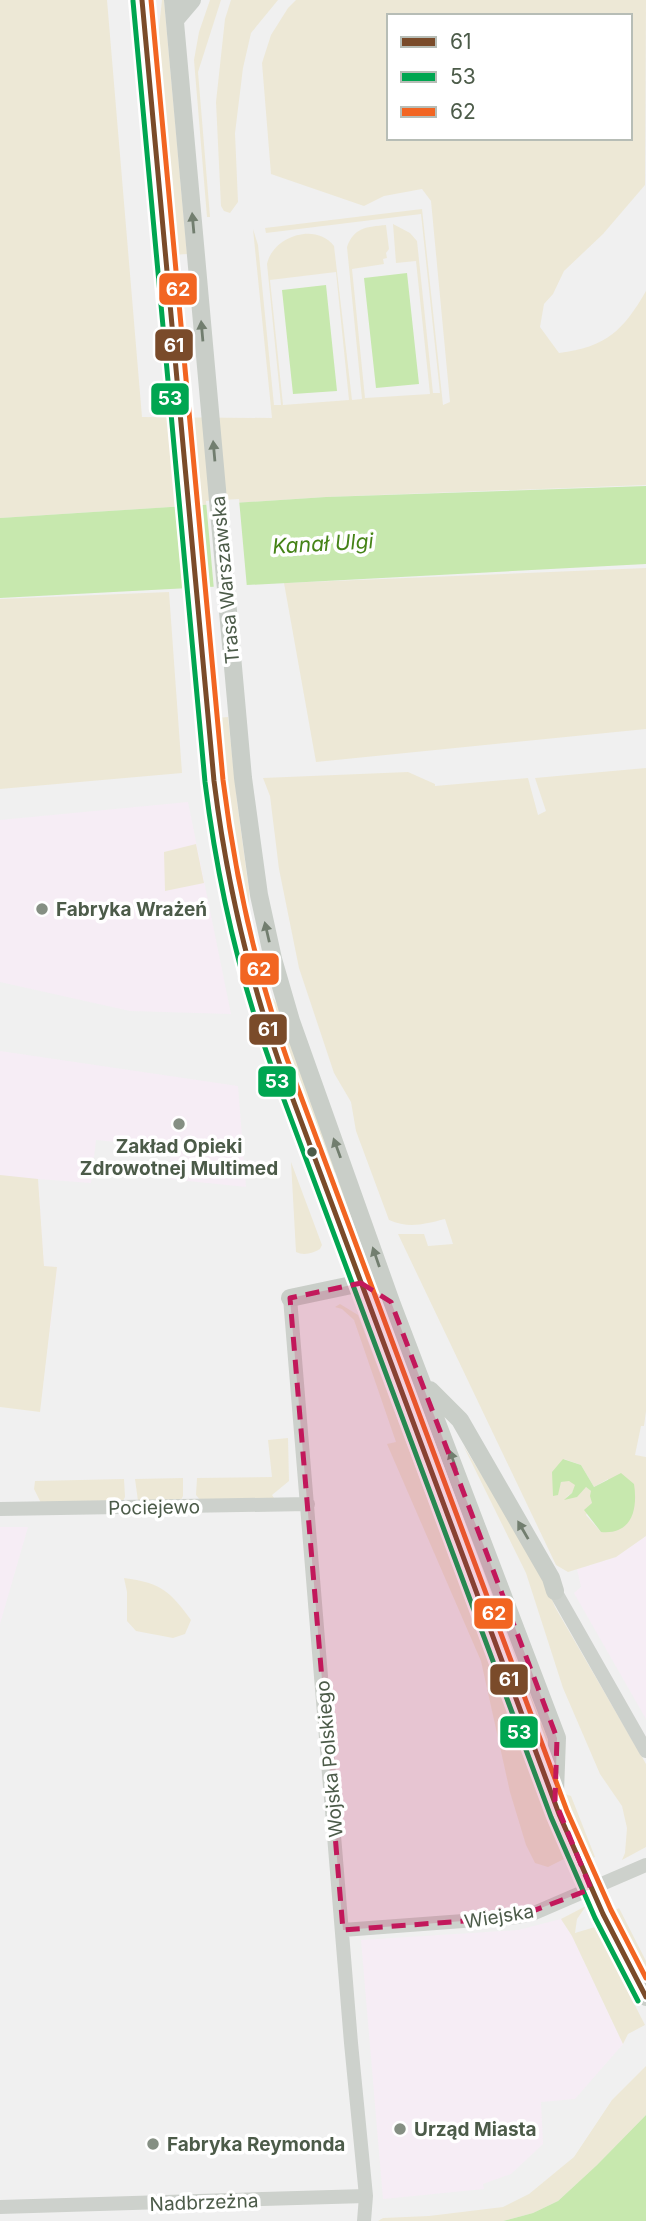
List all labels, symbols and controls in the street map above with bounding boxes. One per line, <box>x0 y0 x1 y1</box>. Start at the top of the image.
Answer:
legend <box>387 14 632 140</box>
text: 61 <box>450 29 472 54</box>
text: 53 <box>450 64 476 89</box>
text: 62 <box>450 99 476 124</box>
one-way arrow <box>187 212 198 234</box>
line badge: 62 <box>158 272 198 306</box>
text: 62 <box>166 278 190 301</box>
one-way arrow <box>197 320 208 342</box>
line badge: 61 <box>154 328 194 362</box>
text: 61 <box>164 334 184 357</box>
line badge: 53 <box>150 382 190 416</box>
text: 53 <box>158 387 182 410</box>
one-way arrow <box>208 440 219 462</box>
street label: Trasa Warszawska <box>207 495 244 665</box>
water label: Kanał Ulgi <box>272 528 375 559</box>
place label: Fabryka Wrażeń <box>56 898 207 921</box>
marker: Fabryka Wrażeń <box>34 901 50 917</box>
one-way arrow <box>261 921 272 943</box>
line badge: 62 <box>239 952 280 986</box>
text: 62 <box>247 958 271 981</box>
line badge: 61 <box>248 1013 288 1046</box>
text: 61 <box>258 1018 278 1041</box>
line badge: 53 <box>257 1065 297 1098</box>
text: 53 <box>265 1070 289 1093</box>
marker: Zakład Opieki Zdrowotnej Multimed <box>171 1116 187 1132</box>
place label: Zakład Opieki Zdrowotnej Multimed <box>80 1135 278 1180</box>
one-way arrow <box>331 1138 342 1159</box>
unlabelled marker <box>305 1145 319 1159</box>
one-way arrow <box>370 1246 381 1267</box>
one-way arrow <box>447 1449 458 1470</box>
street label: Pociejewo <box>108 1495 200 1520</box>
one-way arrow <box>517 1521 529 1540</box>
line badge: 62 <box>473 1597 514 1630</box>
text: 62 <box>482 1602 506 1625</box>
line badge: 61 <box>489 1663 529 1696</box>
text: 61 <box>499 1668 519 1691</box>
street label: Wojska Polskiego <box>311 1680 348 1838</box>
line badge: 53 <box>499 1715 539 1749</box>
text: 53 <box>507 1721 531 1744</box>
street label: Wiejska <box>463 1900 536 1933</box>
place label: Urząd Miasta <box>414 2118 537 2141</box>
marker: Urząd Miasta <box>392 2121 408 2137</box>
place label: Fabryka Reymonda <box>167 2133 345 2156</box>
marker: Fabryka Reymonda <box>145 2136 161 2152</box>
street label: Nadbrzeżna <box>149 2189 259 2216</box>

